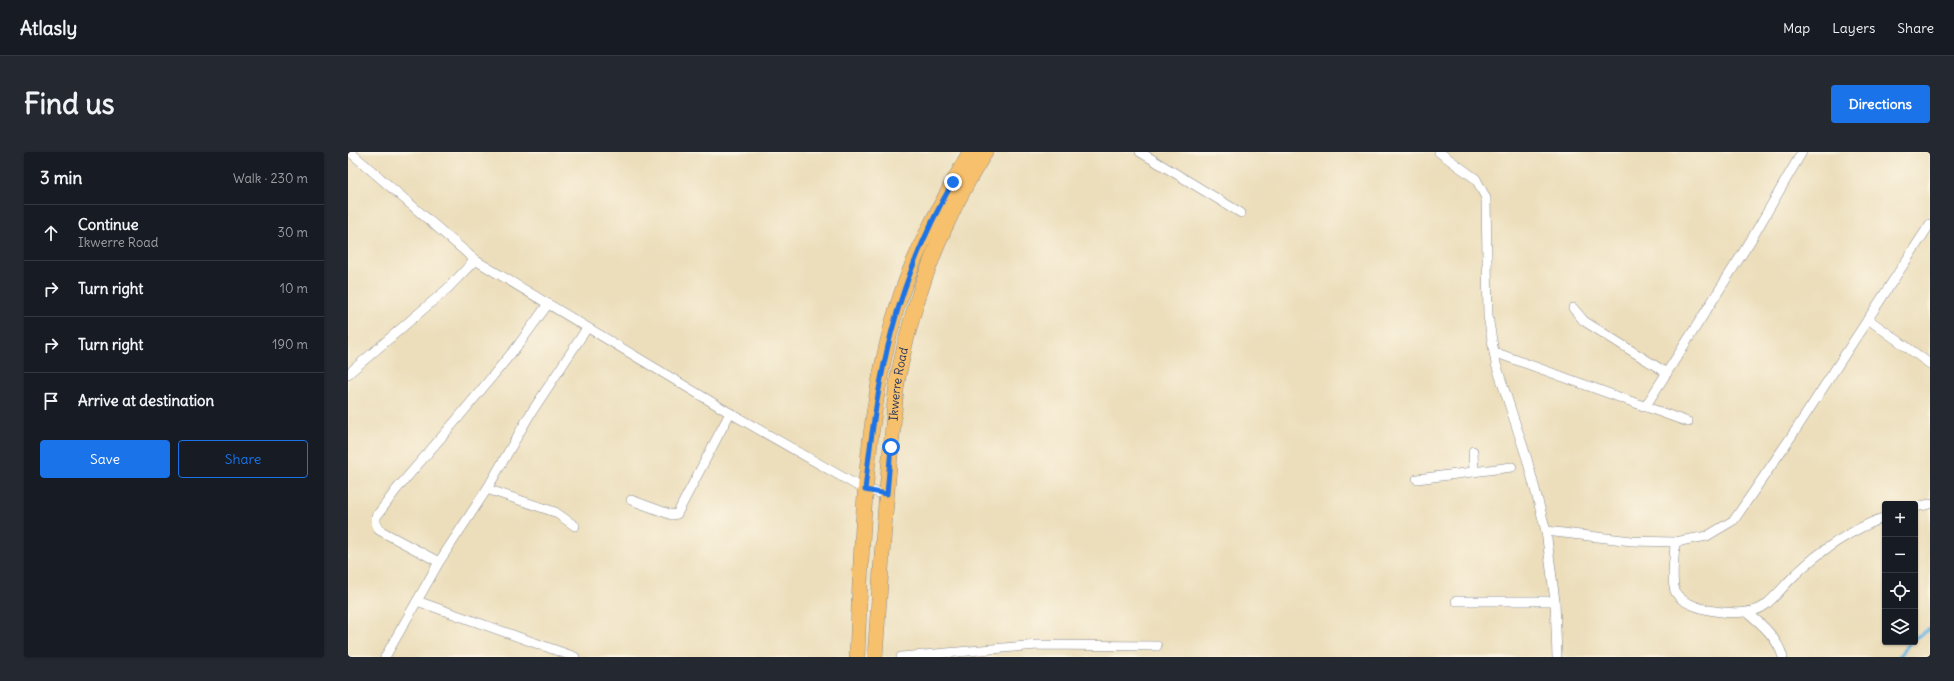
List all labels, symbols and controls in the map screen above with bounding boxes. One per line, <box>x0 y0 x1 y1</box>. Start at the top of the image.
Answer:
text: Atlasly <box>20 16 77 40</box>
text: Map <box>1783 19 1810 37</box>
text: Layers <box>1832 19 1875 37</box>
text: Share <box>1897 19 1934 37</box>
button: Directions <box>1831 85 1930 123</box>
text: Find us <box>24 86 115 122</box>
text: 3 min <box>40 167 82 189</box>
text: Walk · 230 m <box>233 170 308 187</box>
route end <box>944 173 962 191</box>
text: Continue <box>78 215 139 234</box>
icon: ahead <box>40 222 62 244</box>
text: 30 m <box>278 224 308 241</box>
text: Ikwerre Road <box>78 234 158 251</box>
icon: right <box>40 278 62 300</box>
text: Turn right <box>78 279 143 298</box>
text: 10 m <box>280 280 308 297</box>
icon: right <box>40 334 62 356</box>
text: Turn right <box>78 335 143 354</box>
text: 190 m <box>272 336 308 353</box>
street label: Ikwerre Road <box>885 346 911 421</box>
icon: arrive <box>40 390 62 412</box>
text: Arrive at destination <box>78 391 214 410</box>
route start <box>882 438 900 456</box>
button: Save <box>40 440 170 478</box>
button: Share <box>178 440 308 478</box>
map controls <box>1882 501 1918 645</box>
button: + <box>1882 501 1918 537</box>
button: − <box>1882 537 1918 573</box>
button: locate <box>1882 573 1918 609</box>
button: layers <box>1882 609 1918 645</box>

